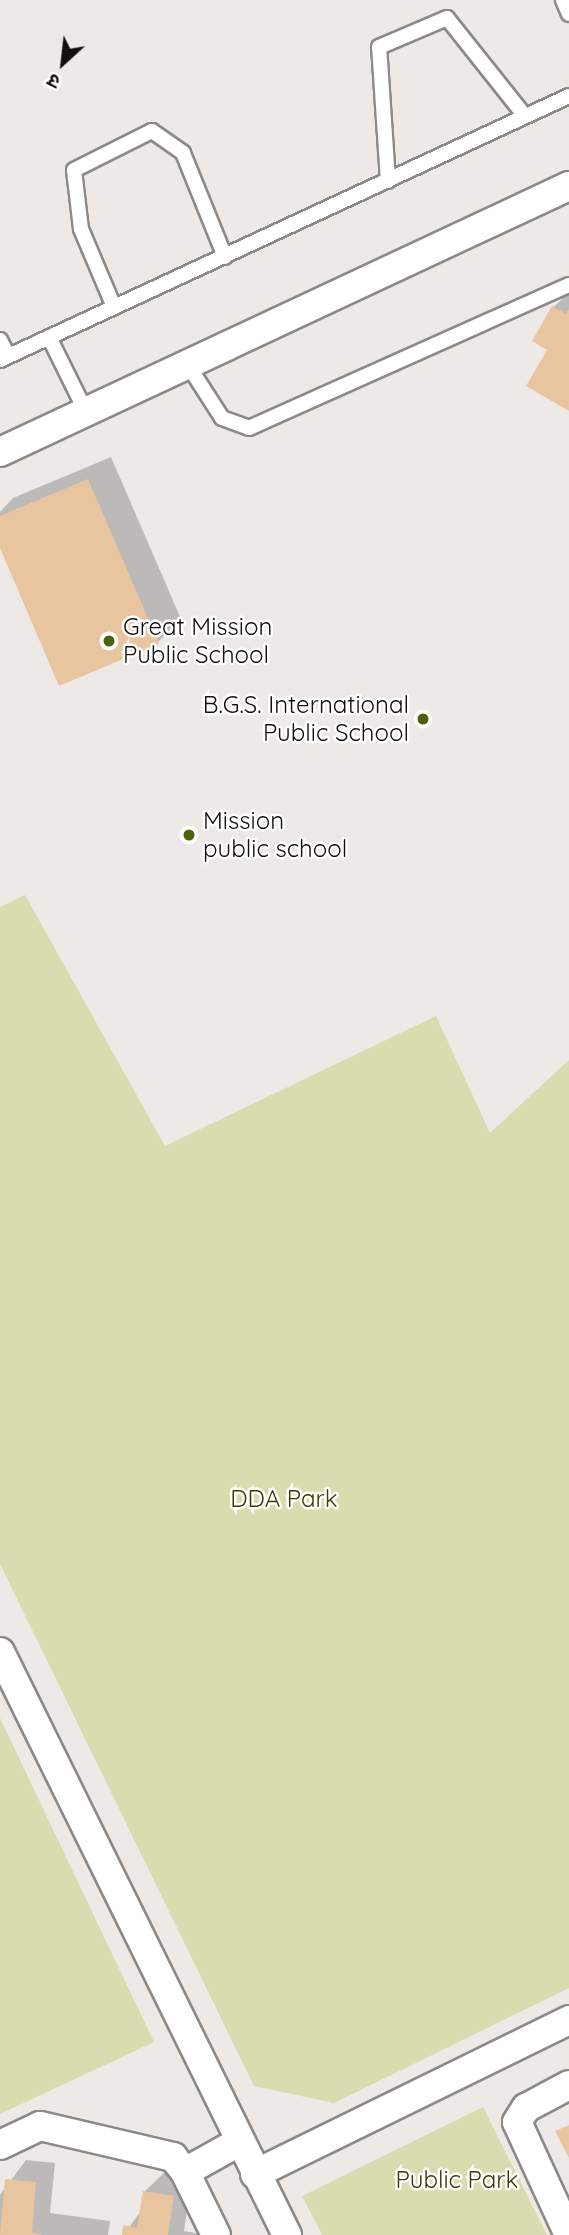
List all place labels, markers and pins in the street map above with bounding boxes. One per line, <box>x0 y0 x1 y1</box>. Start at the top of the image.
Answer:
place label: Great Mission Public School <box>123 613 272 669</box>
marker: Great Mission Public School <box>101 633 117 649</box>
place label: B.G.S. International Public School <box>203 691 409 747</box>
marker: B.G.S. International Public School <box>415 711 431 727</box>
place label: Mission public school <box>203 807 347 863</box>
marker: Mission public school <box>181 827 197 843</box>

